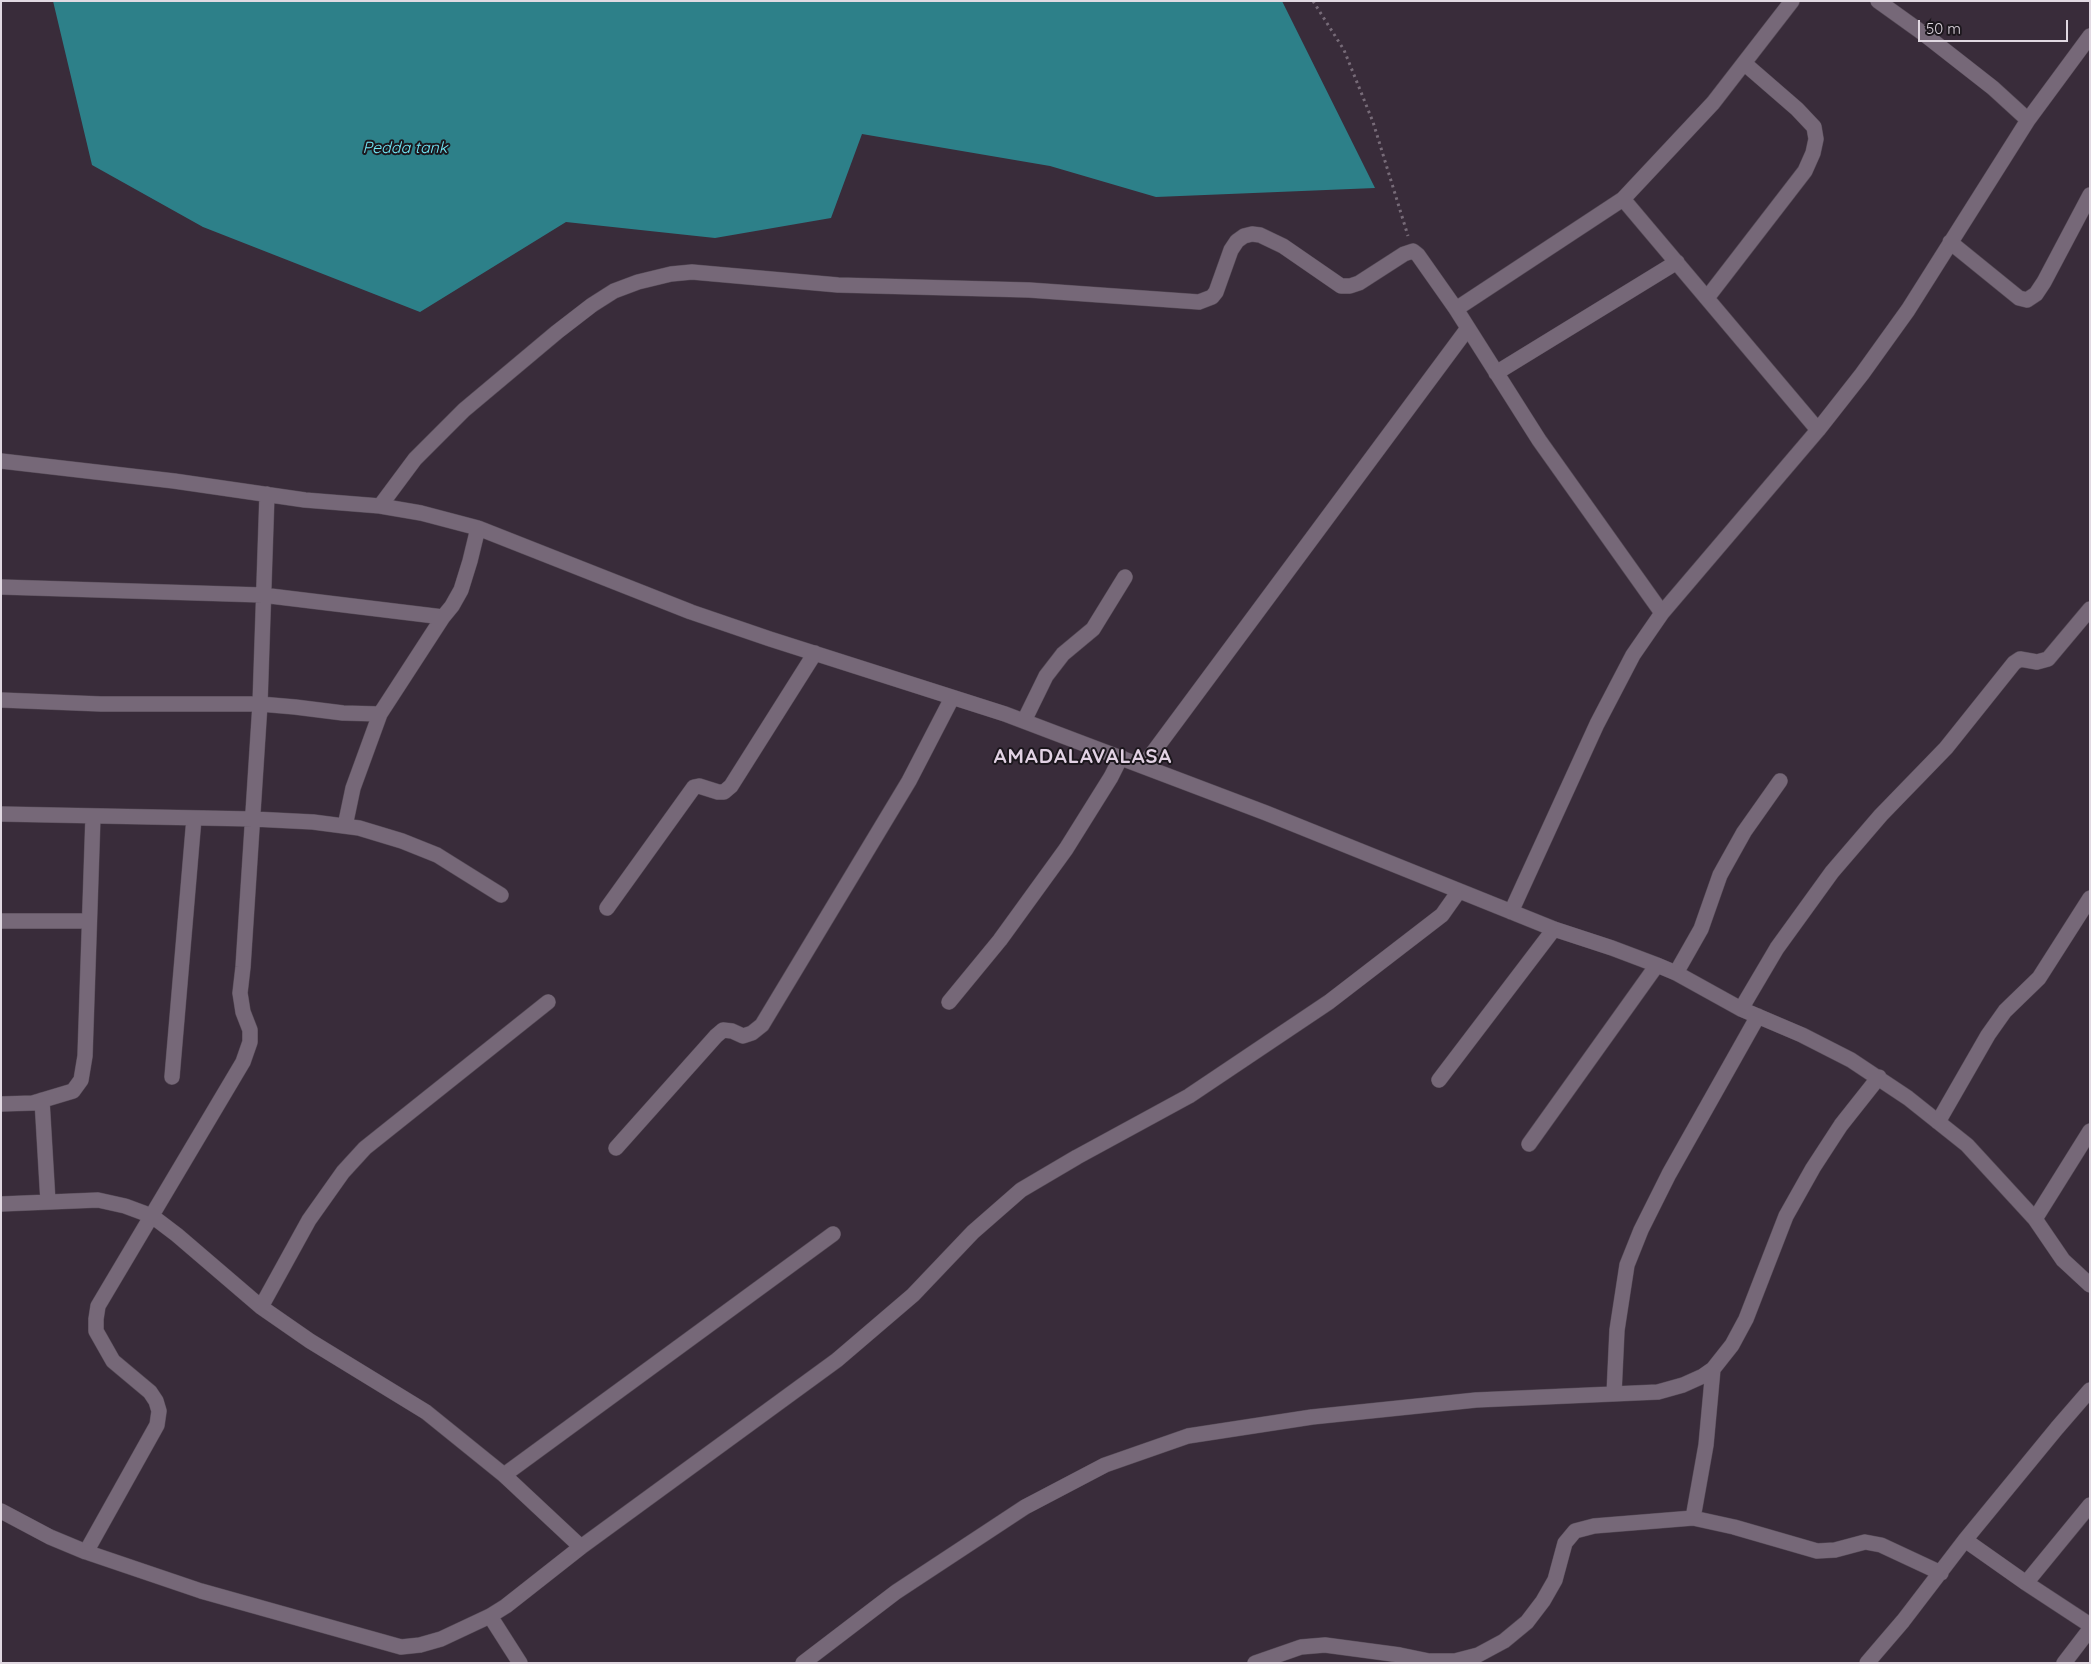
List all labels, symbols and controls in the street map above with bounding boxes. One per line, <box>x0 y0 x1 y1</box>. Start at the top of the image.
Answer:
scale bar <box>1921 10 2071 42</box>
text: 50 m <box>1926 19 1961 38</box>
water label: Pedda tank <box>363 138 447 158</box>
district label: AMADALAVALASA <box>992 745 1174 769</box>

